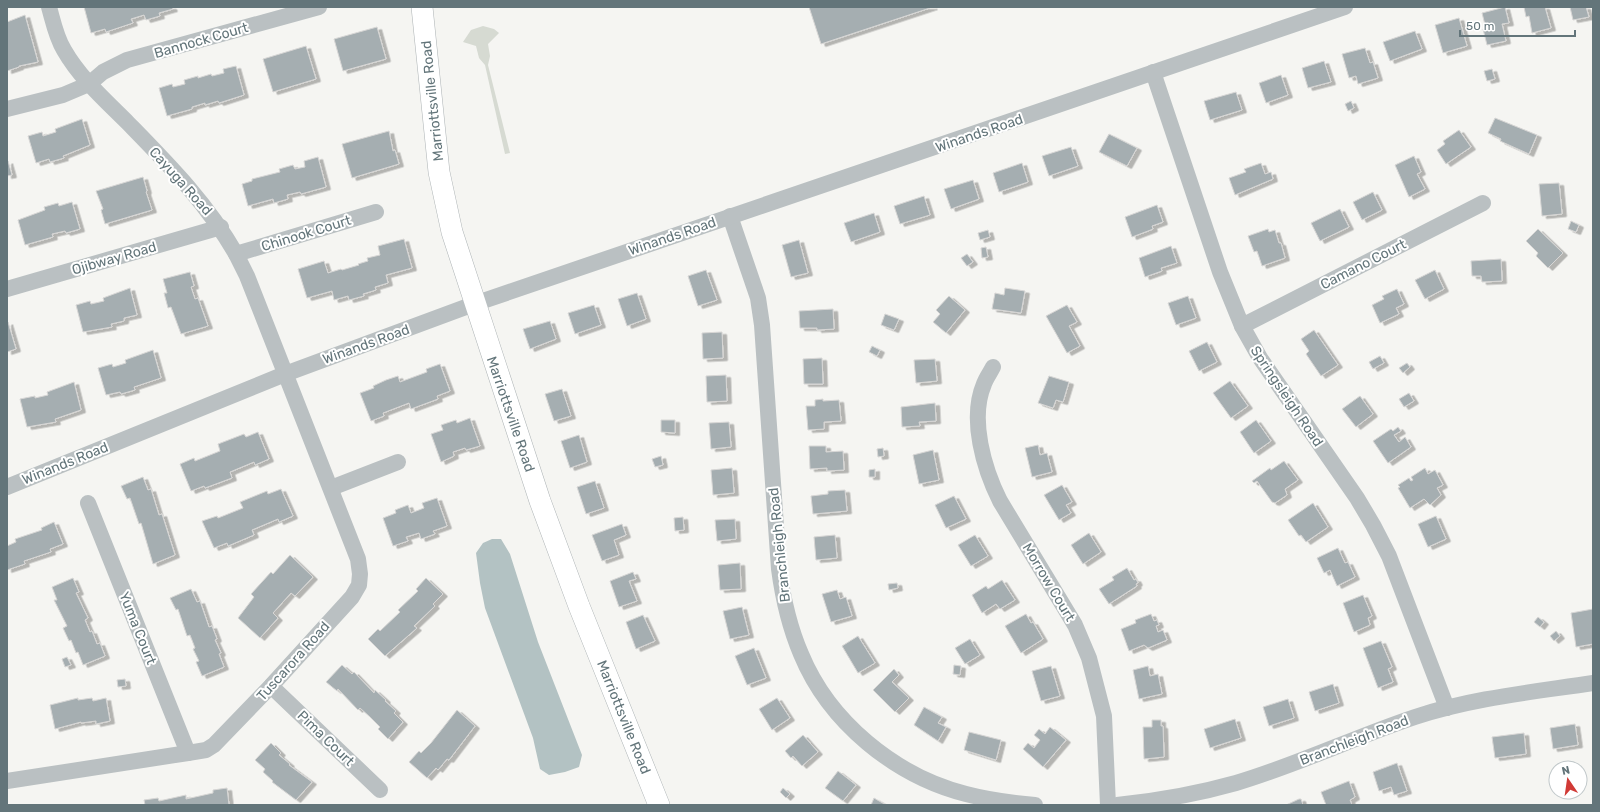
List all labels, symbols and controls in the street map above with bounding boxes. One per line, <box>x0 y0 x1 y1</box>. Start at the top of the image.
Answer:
scale bar <box>1460 12 1575 38</box>
street label: Bannock Court <box>152 19 251 62</box>
text: 50 m <box>1466 19 1494 33</box>
street label: Marriottsville Road <box>418 40 447 162</box>
street label: Winands Road <box>933 111 1025 156</box>
street label: Cayuga Road <box>146 144 216 219</box>
street label: Chinook Court <box>259 212 354 255</box>
street label: Winands Road <box>626 214 718 259</box>
street label: Camano Court <box>1318 235 1409 293</box>
street label: Ojibway Road <box>70 238 158 279</box>
street label: Winands Road <box>320 321 412 368</box>
street label: Springsleigh Road <box>1247 343 1327 450</box>
street label: Marriottsville Road <box>483 354 538 474</box>
street label: Winands Road <box>20 438 111 488</box>
street label: Branchleigh Road <box>765 487 794 603</box>
street label: Morrow Court <box>1019 540 1079 625</box>
street label: Yuma Court <box>115 589 160 667</box>
street label: Tuscarora Road <box>253 618 333 704</box>
street label: Marriottsville Road <box>593 658 654 777</box>
street label: Pima Court <box>294 707 358 770</box>
street label: Branchleigh Road <box>1297 712 1411 769</box>
north arrow <box>1548 760 1588 800</box>
text: N <box>1561 764 1571 778</box>

